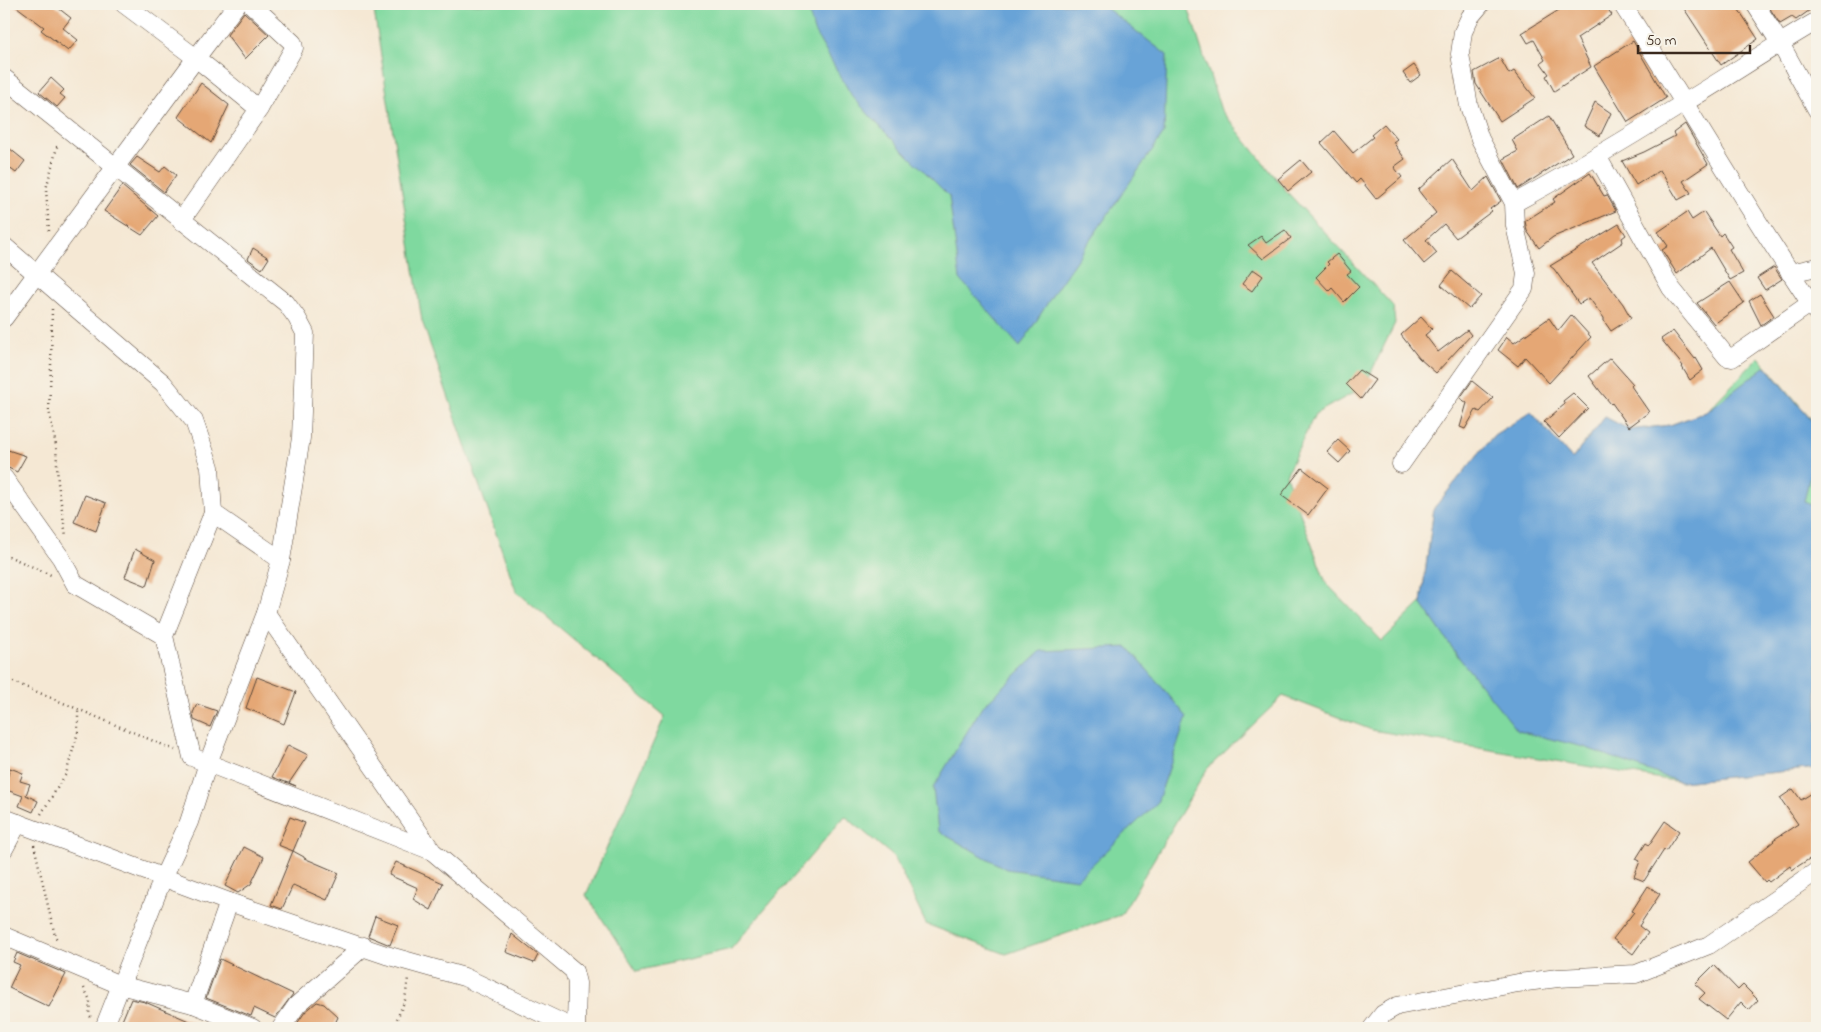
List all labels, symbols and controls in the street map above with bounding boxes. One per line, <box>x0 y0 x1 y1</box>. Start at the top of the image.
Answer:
scale bar <box>1638 22 1751 54</box>
text: 50 m <box>1646 30 1677 52</box>

